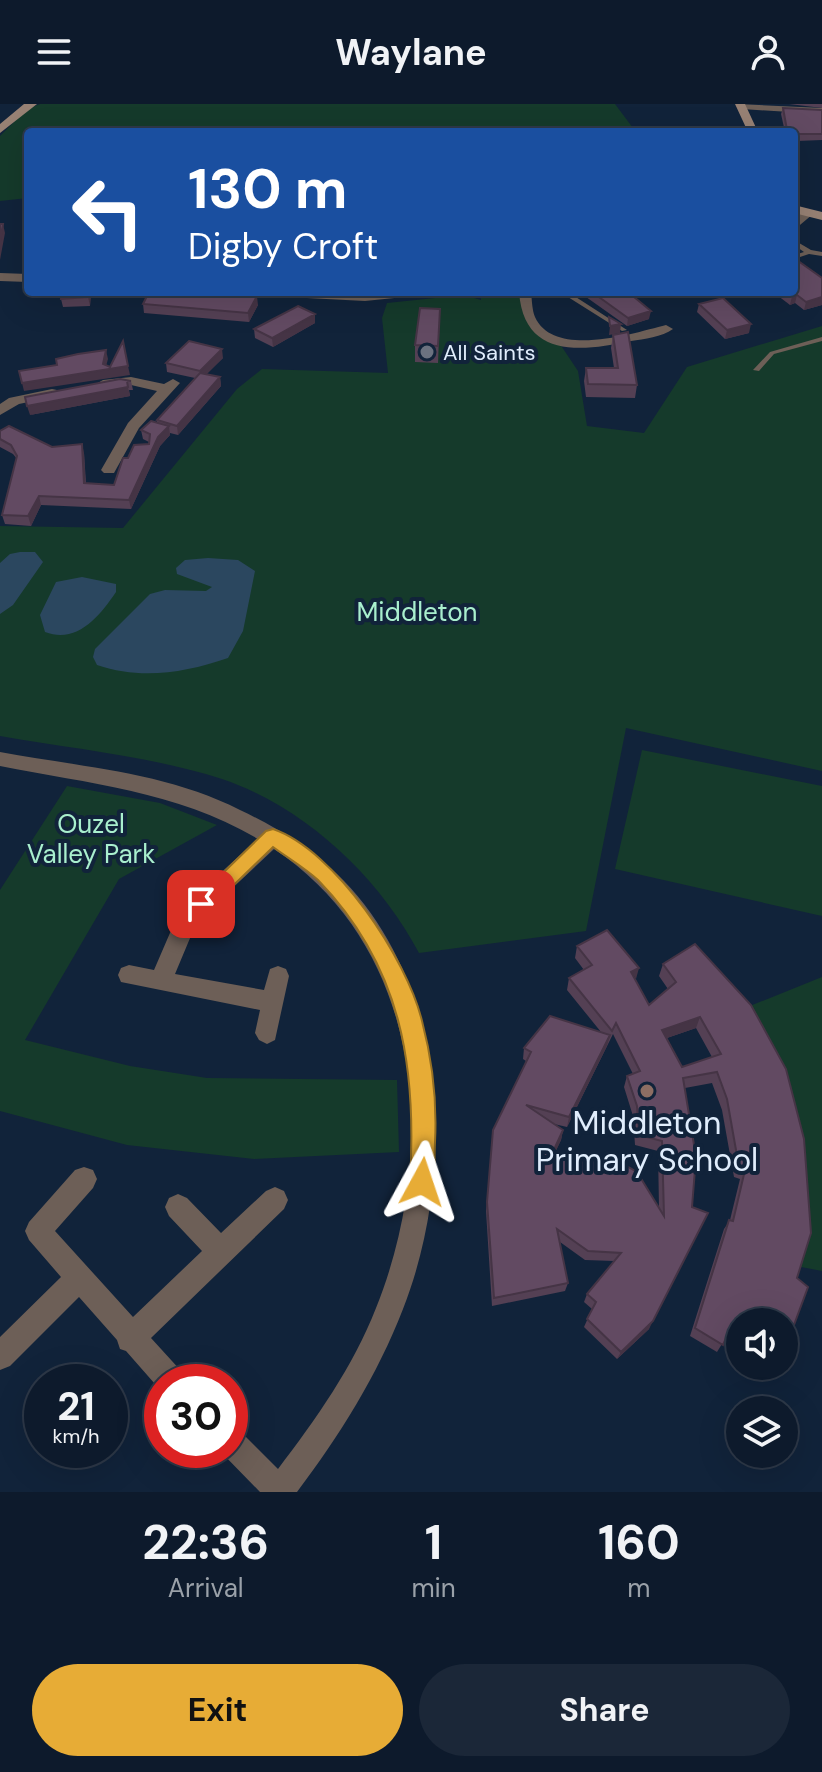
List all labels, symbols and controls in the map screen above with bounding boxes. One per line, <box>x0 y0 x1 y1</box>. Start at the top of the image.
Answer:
text: Waylane <box>335 29 487 76</box>
icon: menu <box>32 30 76 74</box>
icon: person <box>746 30 790 74</box>
text: 130 m <box>188 152 347 225</box>
icon: left <box>56 160 160 264</box>
text: Digby Croft <box>188 223 378 270</box>
place label: All Saints <box>443 338 536 367</box>
marker: All Saints <box>418 343 436 361</box>
park label: Middleton <box>356 595 478 629</box>
park label: Ouzel Valley Park <box>27 807 155 871</box>
pin <box>167 870 235 938</box>
icon: arrive <box>179 882 223 926</box>
marker: Middleton Primary School <box>638 1082 656 1100</box>
place label: Middleton Primary School <box>536 1102 758 1181</box>
position arrow <box>380 1140 464 1224</box>
map controls <box>726 1308 798 1468</box>
button: sound <box>726 1308 798 1380</box>
speed limit sign: 30 <box>144 1364 248 1468</box>
text: 21 <box>57 1380 95 1432</box>
button: layers <box>726 1396 798 1468</box>
text: km/h <box>52 1423 100 1449</box>
text: 22:36 <box>142 1511 269 1574</box>
text: 1 <box>425 1511 442 1574</box>
text: 160 <box>598 1511 680 1574</box>
text: Arrival <box>168 1571 244 1605</box>
text: min <box>411 1571 456 1605</box>
text: m <box>627 1571 650 1605</box>
button: Exit <box>32 1664 403 1756</box>
button: Share <box>419 1664 790 1756</box>

